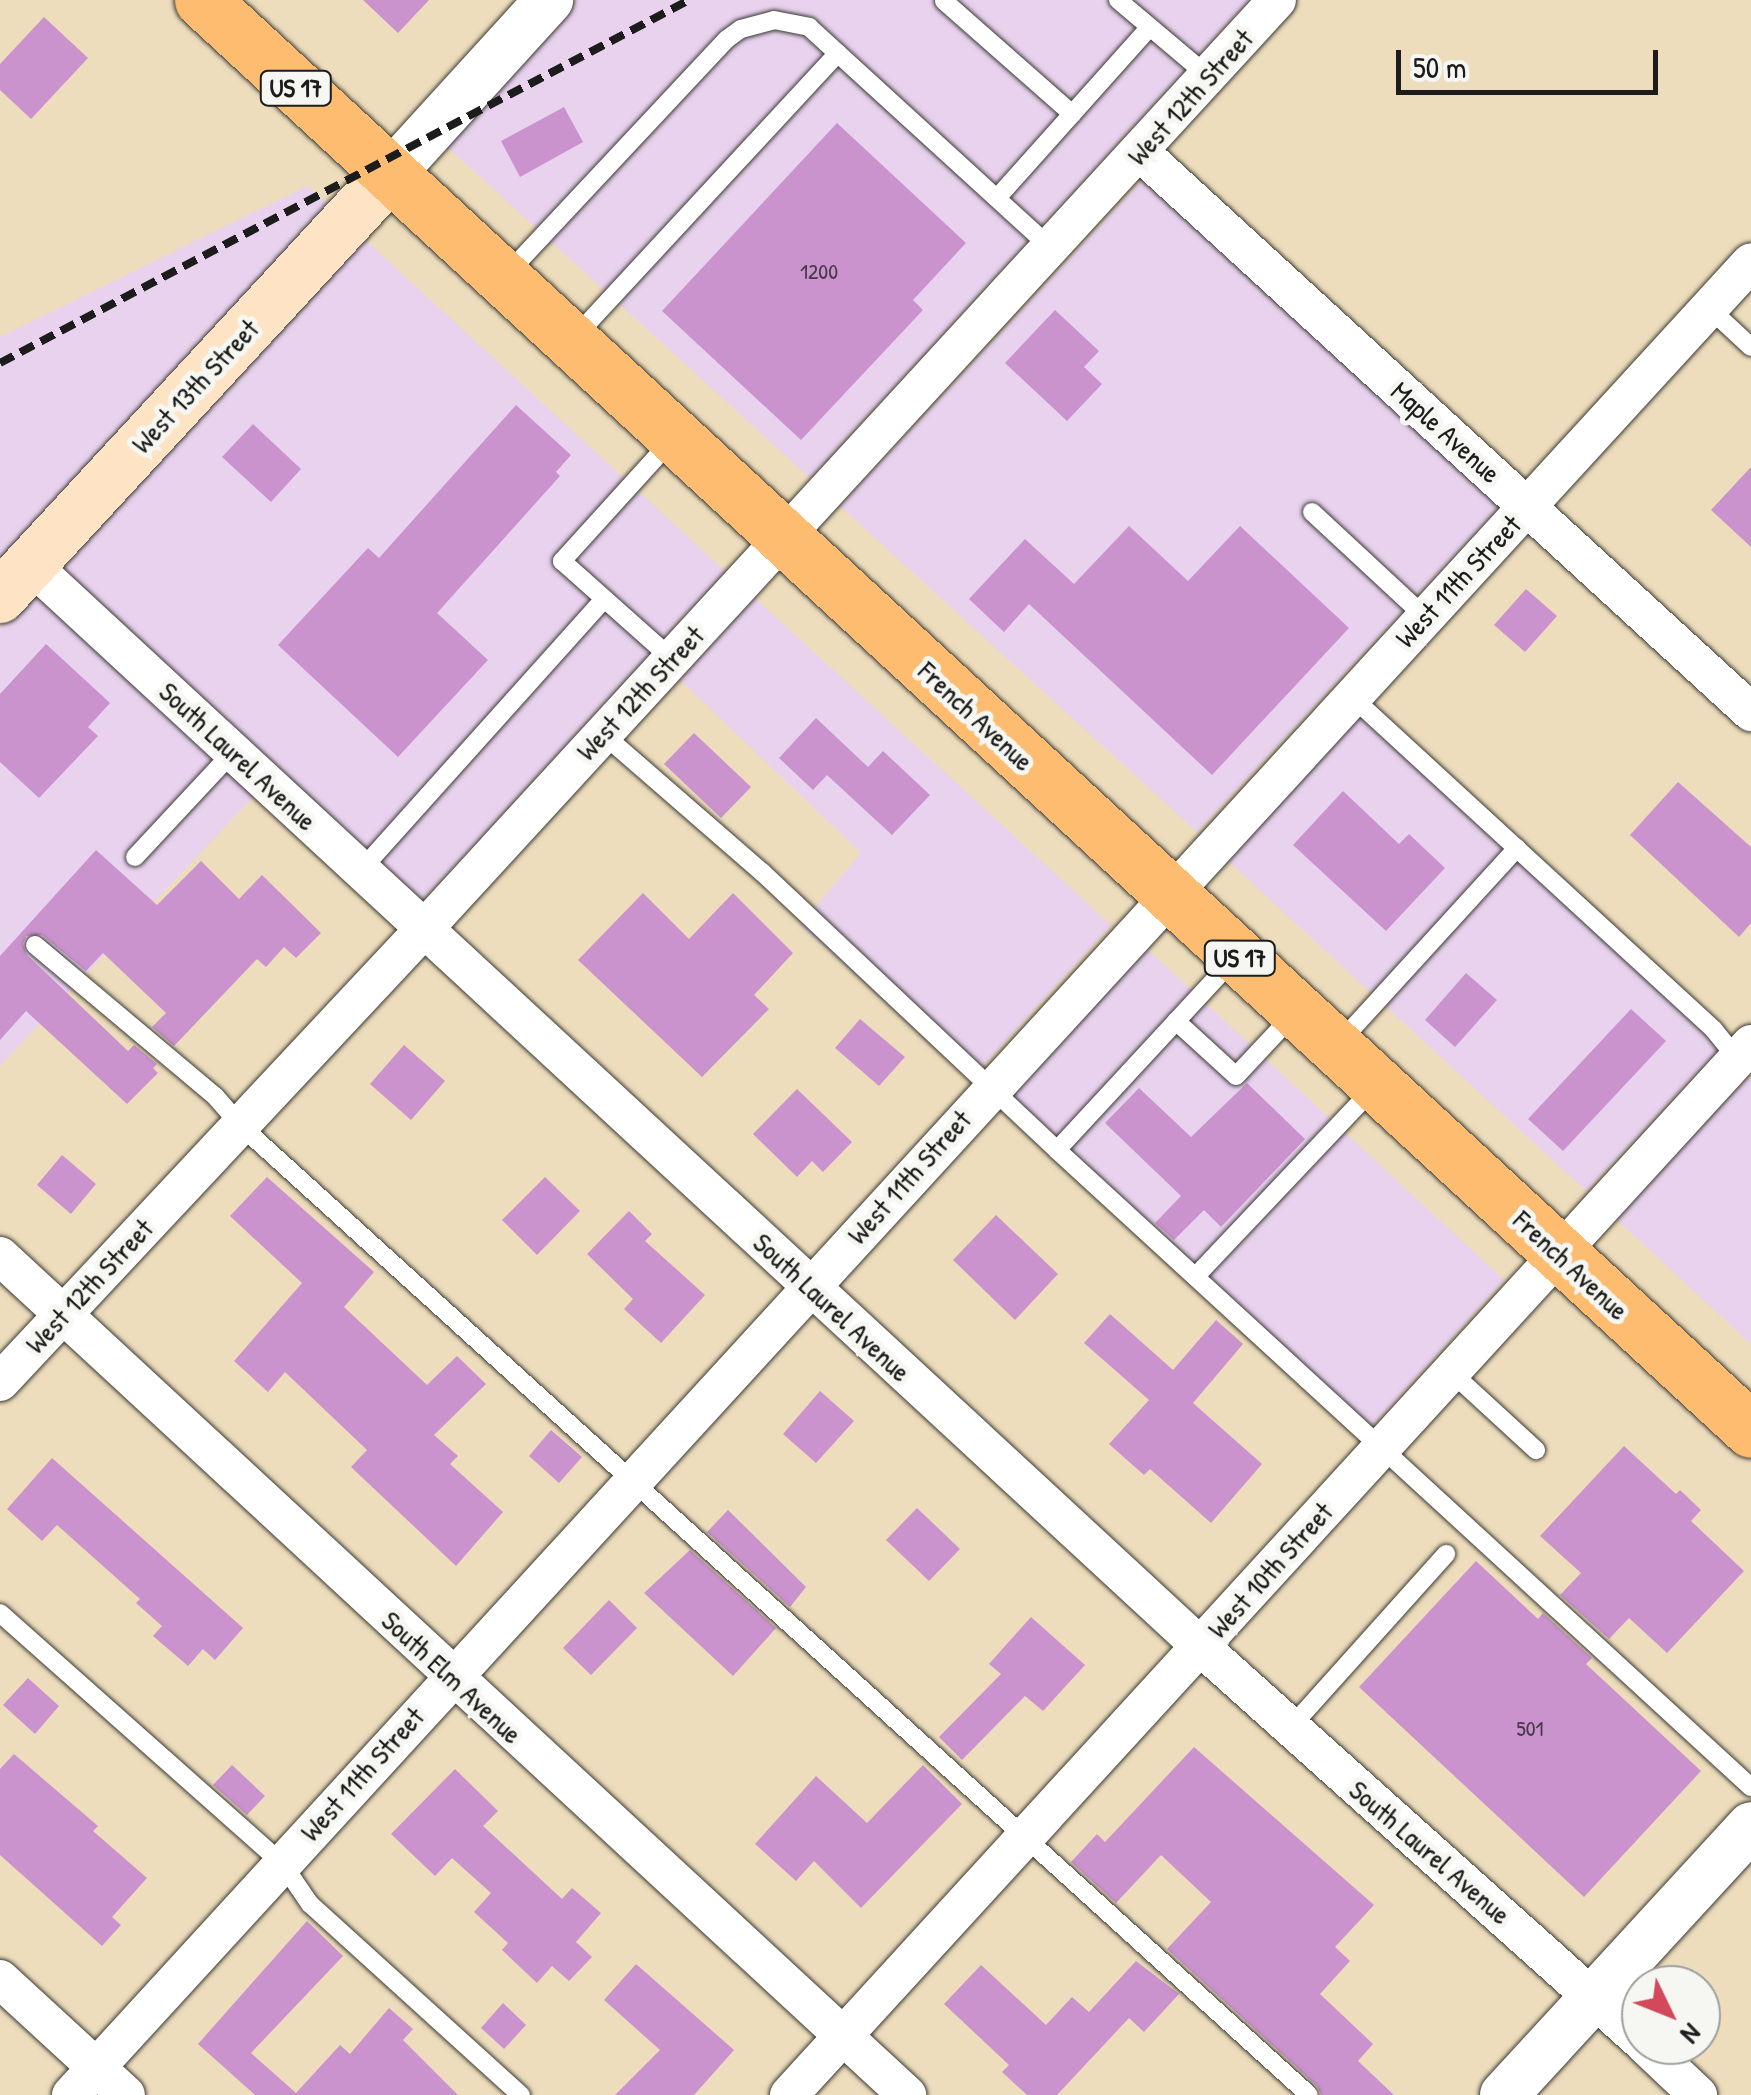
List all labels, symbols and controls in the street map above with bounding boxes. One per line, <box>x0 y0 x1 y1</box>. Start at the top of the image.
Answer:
street label: West 12th Street <box>1120 22 1260 172</box>
scale bar <box>1401 30 1664 92</box>
text: 50 m <box>1413 47 1466 87</box>
road number: US 17 <box>258 68 334 108</box>
house number: 1200 <box>800 259 838 285</box>
street label: West 13th Street <box>124 312 266 460</box>
street label: Maple Avenue <box>1384 374 1508 490</box>
street label: West 11th Street <box>1388 508 1528 654</box>
street label: West 12th Street <box>569 619 711 767</box>
street label: French Avenue <box>911 654 1041 778</box>
street label: South Laurel Avenue <box>152 675 324 837</box>
road number: US 17 <box>1202 938 1278 978</box>
street label: West 11th Street <box>840 1103 978 1251</box>
street label: French Avenue <box>1506 1203 1636 1327</box>
street label: West 12th Street <box>18 1212 160 1360</box>
street label: South Laurel Avenue <box>746 1226 918 1388</box>
street label: West 10th Street <box>1200 1495 1340 1645</box>
street label: South Elm Avenue <box>375 1604 529 1750</box>
street label: West 11th Street <box>293 1700 431 1848</box>
house number: 501 <box>1516 1716 1544 1742</box>
street label: South Laurel Avenue <box>1343 1773 1517 1931</box>
north arrow <box>1621 1965 1721 2065</box>
text: N <box>1672 2016 1710 2053</box>

